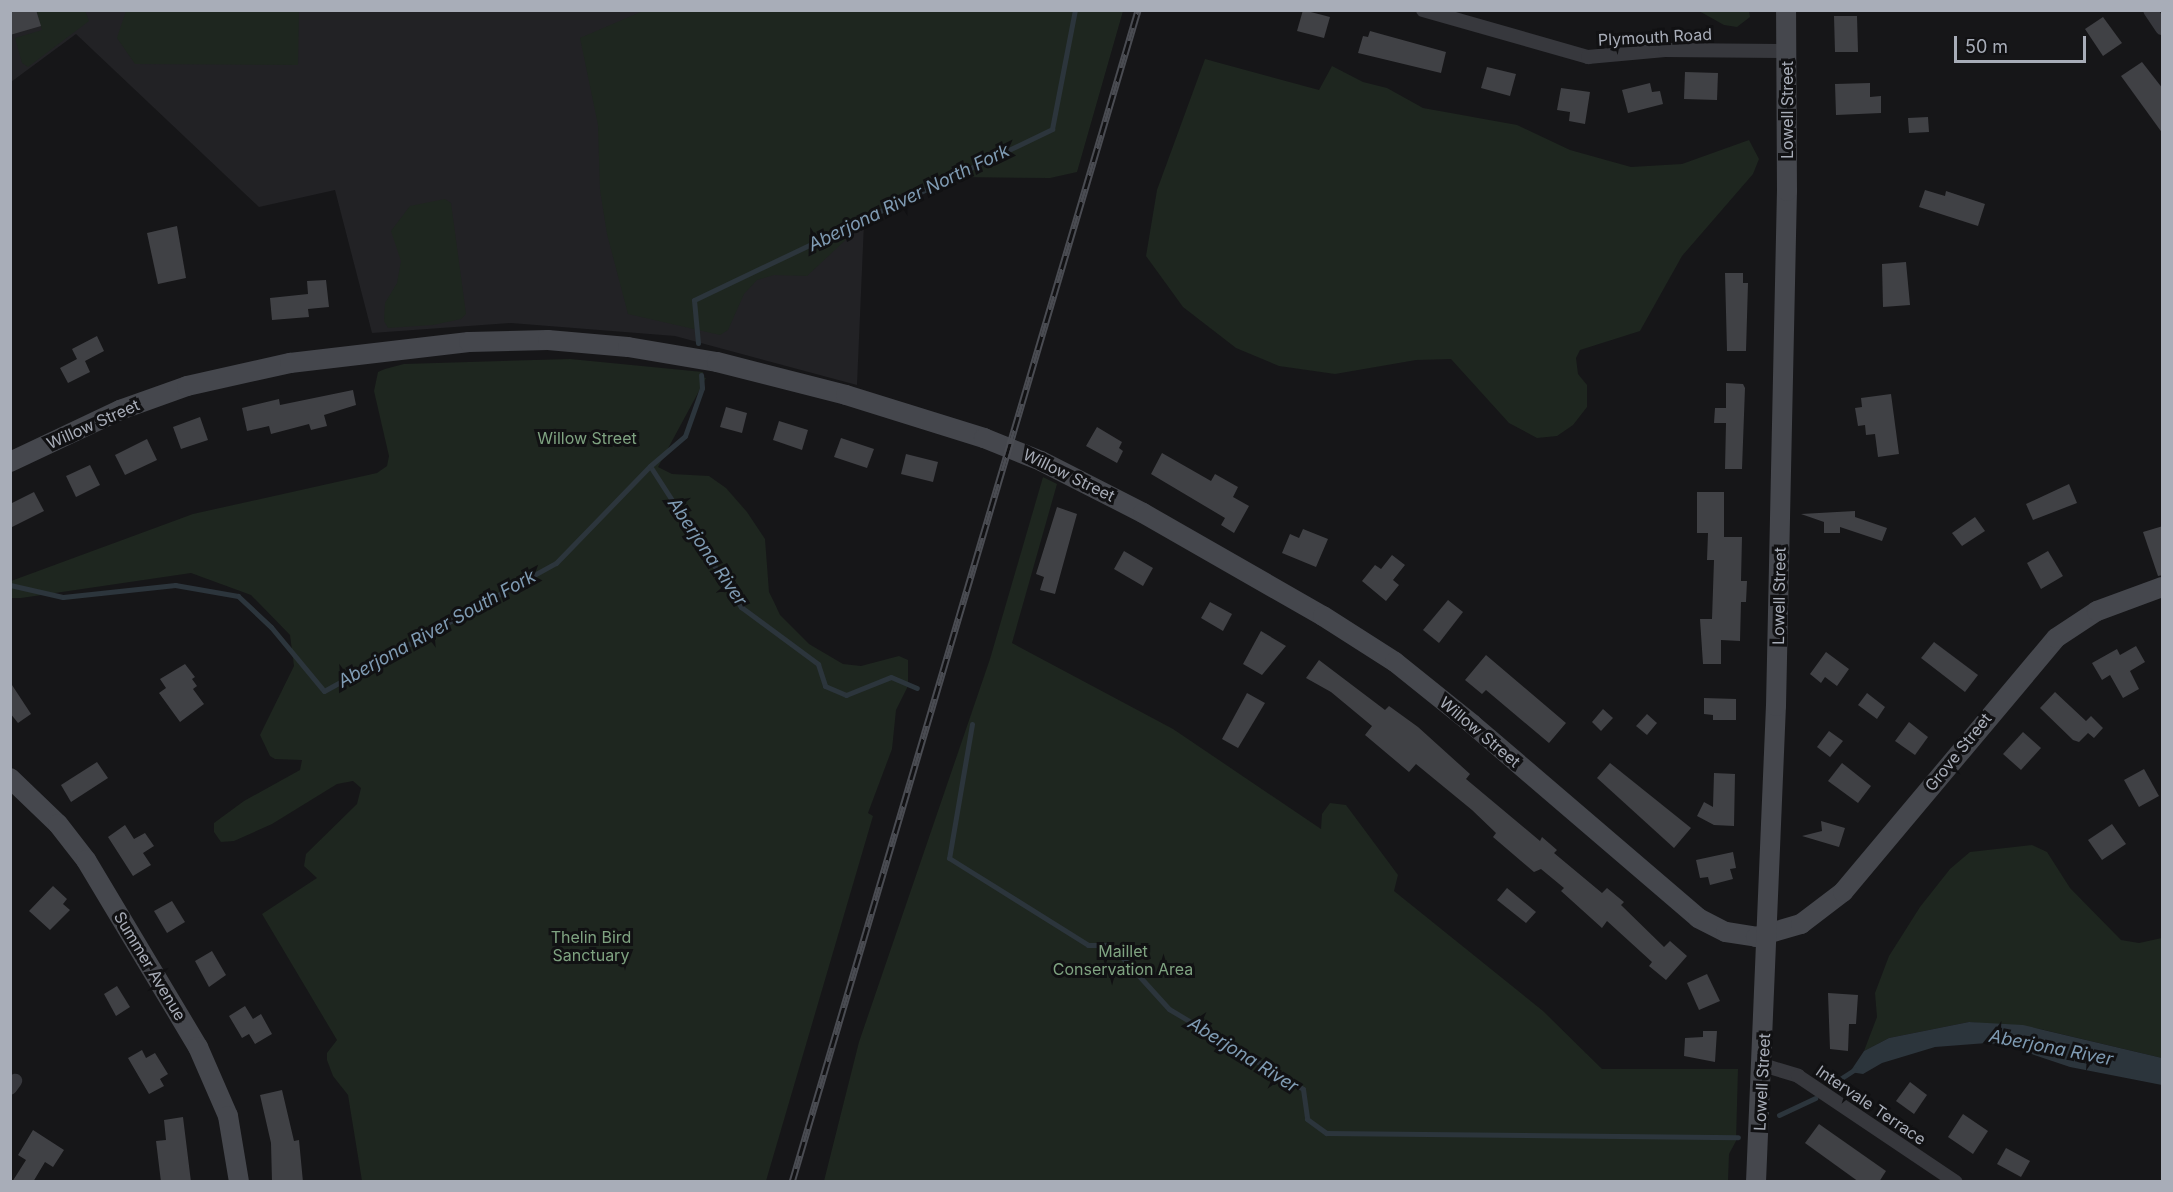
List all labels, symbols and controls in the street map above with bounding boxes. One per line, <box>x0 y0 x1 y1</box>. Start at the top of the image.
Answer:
street label: Plymouth Road <box>1598 24 1712 50</box>
scale bar <box>1957 24 2089 62</box>
text: 50 m <box>1965 36 2008 57</box>
street label: Lowell Street <box>1777 61 1797 159</box>
water label: Aberjona River North Fork <box>805 140 1013 256</box>
street label: Willow Street <box>44 395 142 453</box>
park label: Willow Street <box>537 428 637 448</box>
street label: Willow Street <box>1020 445 1118 505</box>
water label: Aberjona River <box>663 494 751 610</box>
street label: Lowell Street <box>1769 547 1789 645</box>
water label: Aberjona River South Fork <box>334 566 540 692</box>
street label: Willow Street <box>1436 693 1524 771</box>
street label: Grove Street <box>1921 709 1995 795</box>
street label: Summer Avenue <box>110 908 190 1024</box>
park label: Thelin Bird Sanctuary <box>551 927 631 965</box>
park label: Maillet Conservation Area <box>1053 941 1193 979</box>
water label: Aberjona River <box>1184 1013 1302 1097</box>
water label: Aberjona River <box>1987 1025 2115 1071</box>
street label: Lowell Street <box>1750 1033 1774 1131</box>
street label: Intervale Terrace <box>1812 1061 1930 1149</box>

